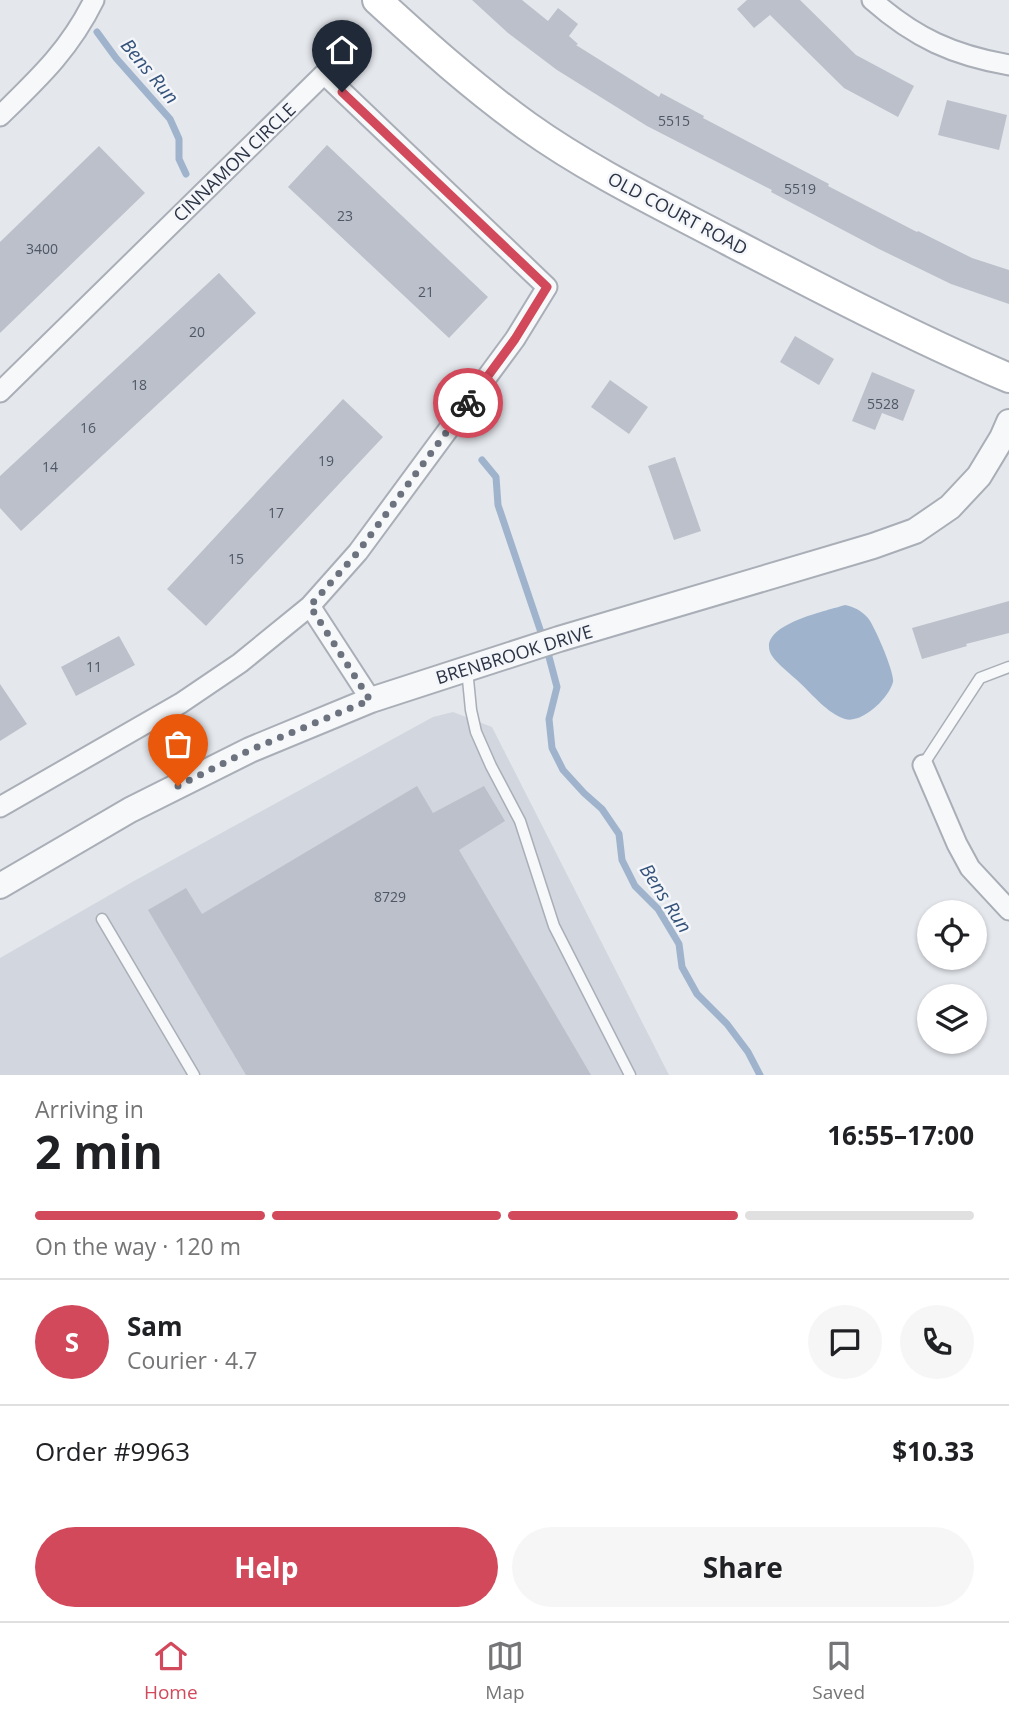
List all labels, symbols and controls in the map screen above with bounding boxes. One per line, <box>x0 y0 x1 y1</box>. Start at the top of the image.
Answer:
pin <box>312 20 372 92</box>
icon: home <box>323 31 361 69</box>
water label: Bens Run <box>115 33 185 109</box>
street label: CINNAMON CIRCLE <box>168 97 300 227</box>
house number: 5515 <box>658 111 690 130</box>
street label: OLD COURT ROAD <box>604 166 752 260</box>
house number: 5519 <box>784 179 816 198</box>
house number: 23 <box>337 206 353 225</box>
house number: 3400 <box>26 239 58 258</box>
house number: 21 <box>418 282 434 301</box>
house number: 20 <box>189 322 205 341</box>
courier <box>433 368 503 438</box>
house number: 18 <box>131 375 147 394</box>
icon: bike <box>449 384 487 422</box>
house number: 5528 <box>867 394 899 413</box>
house number: 16 <box>80 418 96 437</box>
house number: 19 <box>318 451 334 470</box>
house number: 14 <box>42 457 58 476</box>
house number: 17 <box>268 503 284 522</box>
house number: 15 <box>228 549 244 568</box>
street label: BRENBROOK DRIVE <box>433 619 595 689</box>
house number: 11 <box>86 657 102 676</box>
pin <box>148 714 208 786</box>
icon: bag <box>159 725 197 763</box>
water label: Bens Run <box>634 858 698 938</box>
house number: 8729 <box>374 887 406 906</box>
map controls <box>917 900 987 1054</box>
button: locate <box>917 900 987 970</box>
button: layers <box>917 984 987 1054</box>
text: Arriving in <box>35 1093 144 1125</box>
text: 16:55–17:00 <box>827 1117 974 1153</box>
text: 2 min <box>35 1120 163 1182</box>
text: On the way · 120 m <box>35 1230 241 1262</box>
button: chat <box>808 1305 882 1379</box>
button: phone <box>900 1305 974 1379</box>
text: Sam <box>127 1308 183 1344</box>
text: S <box>65 1324 79 1360</box>
text: Courier · 4.7 <box>127 1344 257 1376</box>
text: Order #9963 <box>35 1433 190 1469</box>
text: $10.33 <box>892 1433 974 1469</box>
button: Help <box>35 1527 498 1607</box>
button: Share <box>512 1527 974 1607</box>
tab: Home <box>144 1637 198 1705</box>
tab: Map <box>485 1637 525 1705</box>
tab: Saved <box>812 1637 865 1705</box>

